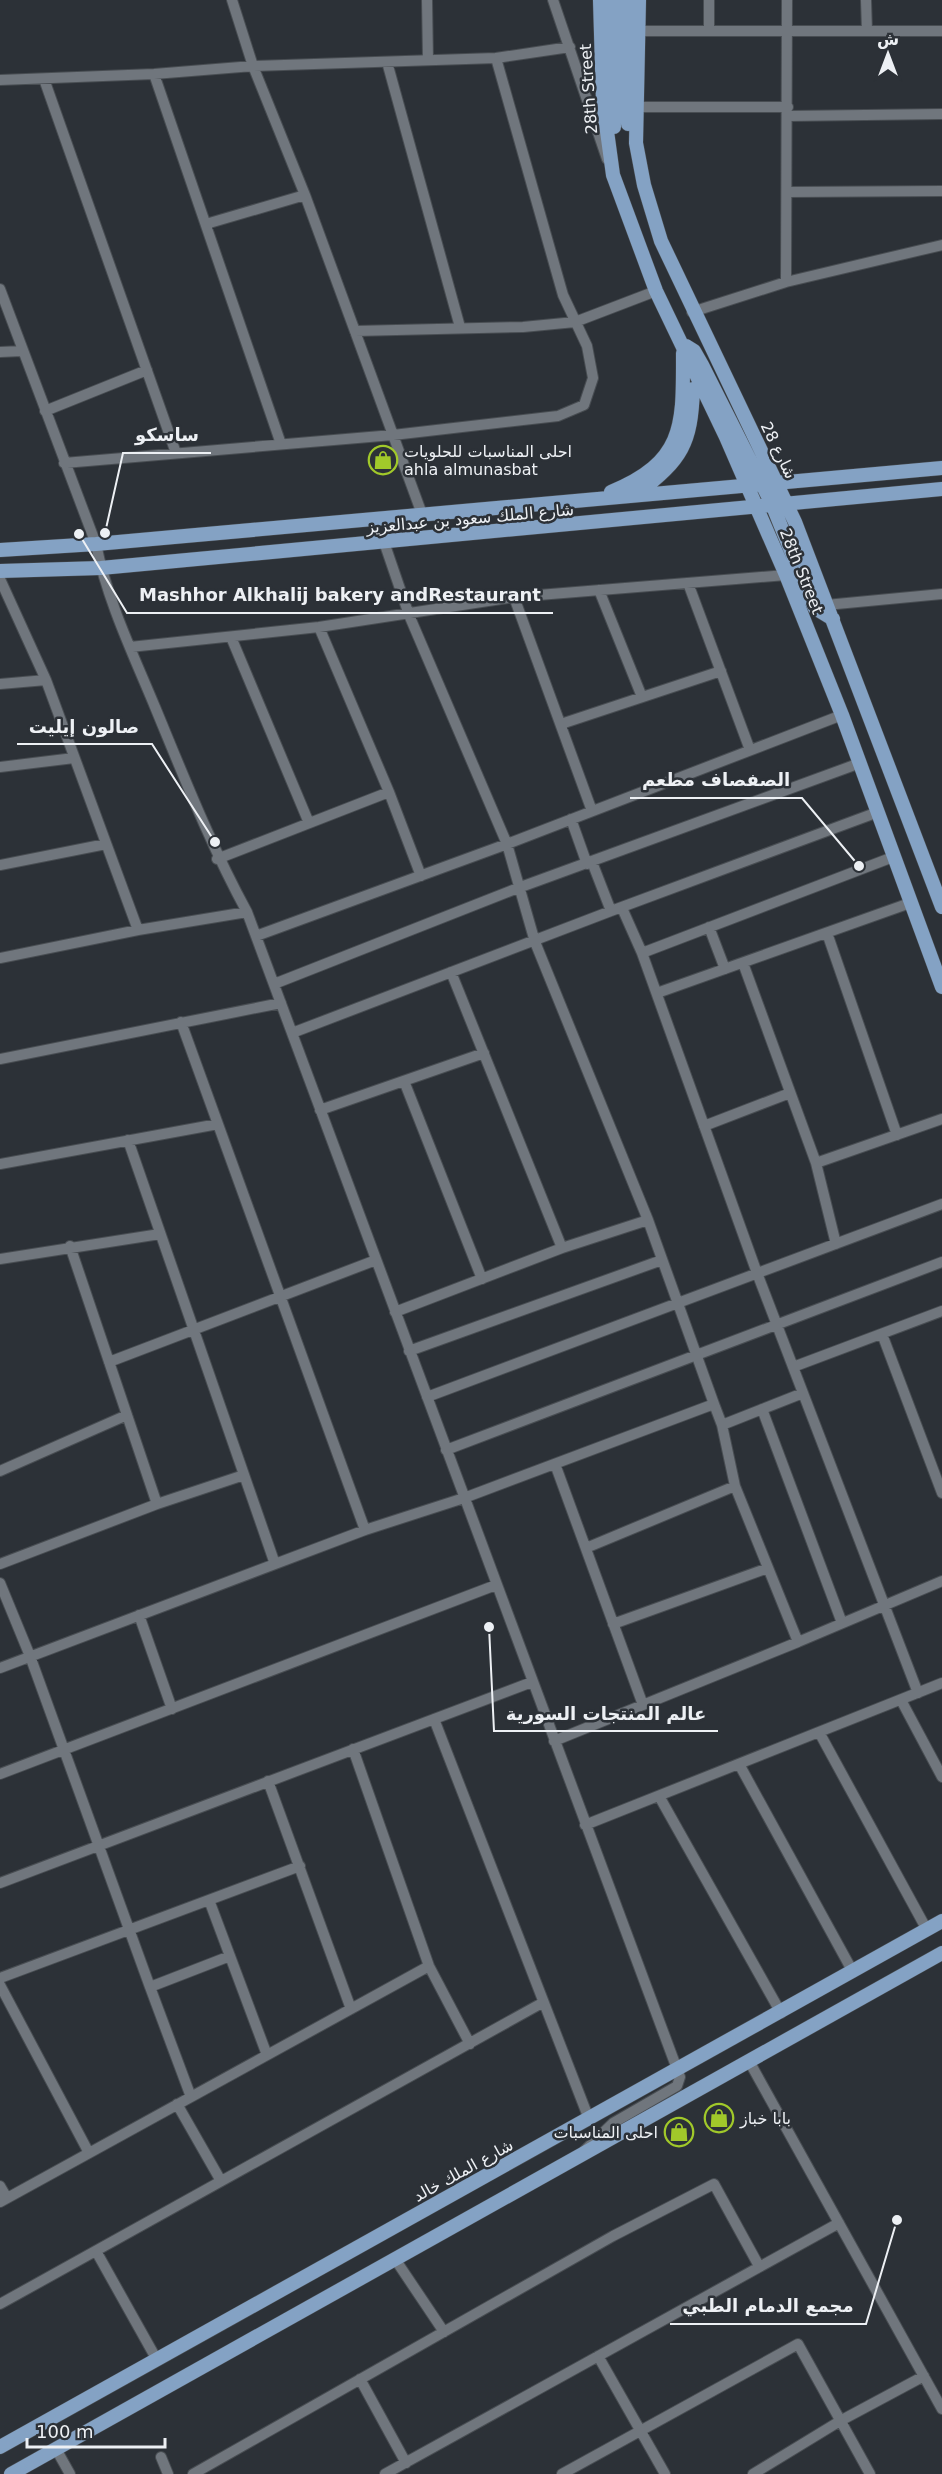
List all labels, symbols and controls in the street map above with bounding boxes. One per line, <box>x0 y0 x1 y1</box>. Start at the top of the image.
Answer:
north arrow <box>858 24 918 84</box>
text: ش <box>877 30 899 49</box>
street label: 28th Street <box>576 43 601 135</box>
callout: ساسكو <box>123 417 211 453</box>
street label: شارع 28 <box>756 419 800 482</box>
text: ساسكو <box>134 424 199 446</box>
place label: احلى المناسبات للحلويات ahla almunasbat <box>404 442 572 479</box>
shop icon: احلى المناسبات للحلويات ahla almunasbat <box>367 444 399 476</box>
street label: شارع الملك سعود بن عبدالعزيز <box>364 500 575 538</box>
street label: 28th Street <box>776 526 827 617</box>
callout: Mashhor Alkhalij bakery andRestaurant <box>127 577 553 613</box>
text: Mashhor Alkhalij bakery andRestaurant <box>139 584 541 605</box>
callout: صالون إيليت <box>17 708 152 744</box>
text: صالون إيليت <box>29 716 139 738</box>
callout: الصفصاف مطعم <box>630 762 802 798</box>
text: الصفصاف مطعم <box>642 769 790 790</box>
callout: عالم المنتجات السورية <box>494 1695 718 1731</box>
text: عالم المنتجات السورية <box>506 1703 706 1725</box>
shop icon: بابا خباز <box>703 2102 735 2134</box>
place label: بابا خباز <box>739 2109 791 2129</box>
shop icon: احلى المناسبات <box>663 2116 695 2148</box>
place label: احلى المناسبات <box>554 2123 658 2142</box>
street label: شارع الملك خالد <box>410 2135 517 2207</box>
callout: مجمع الدمام الطبي <box>670 2288 866 2324</box>
text: مجمع الدمام الطبي <box>682 2295 854 2317</box>
scale bar <box>27 2411 165 2449</box>
text: 100 m <box>36 2421 94 2442</box>

